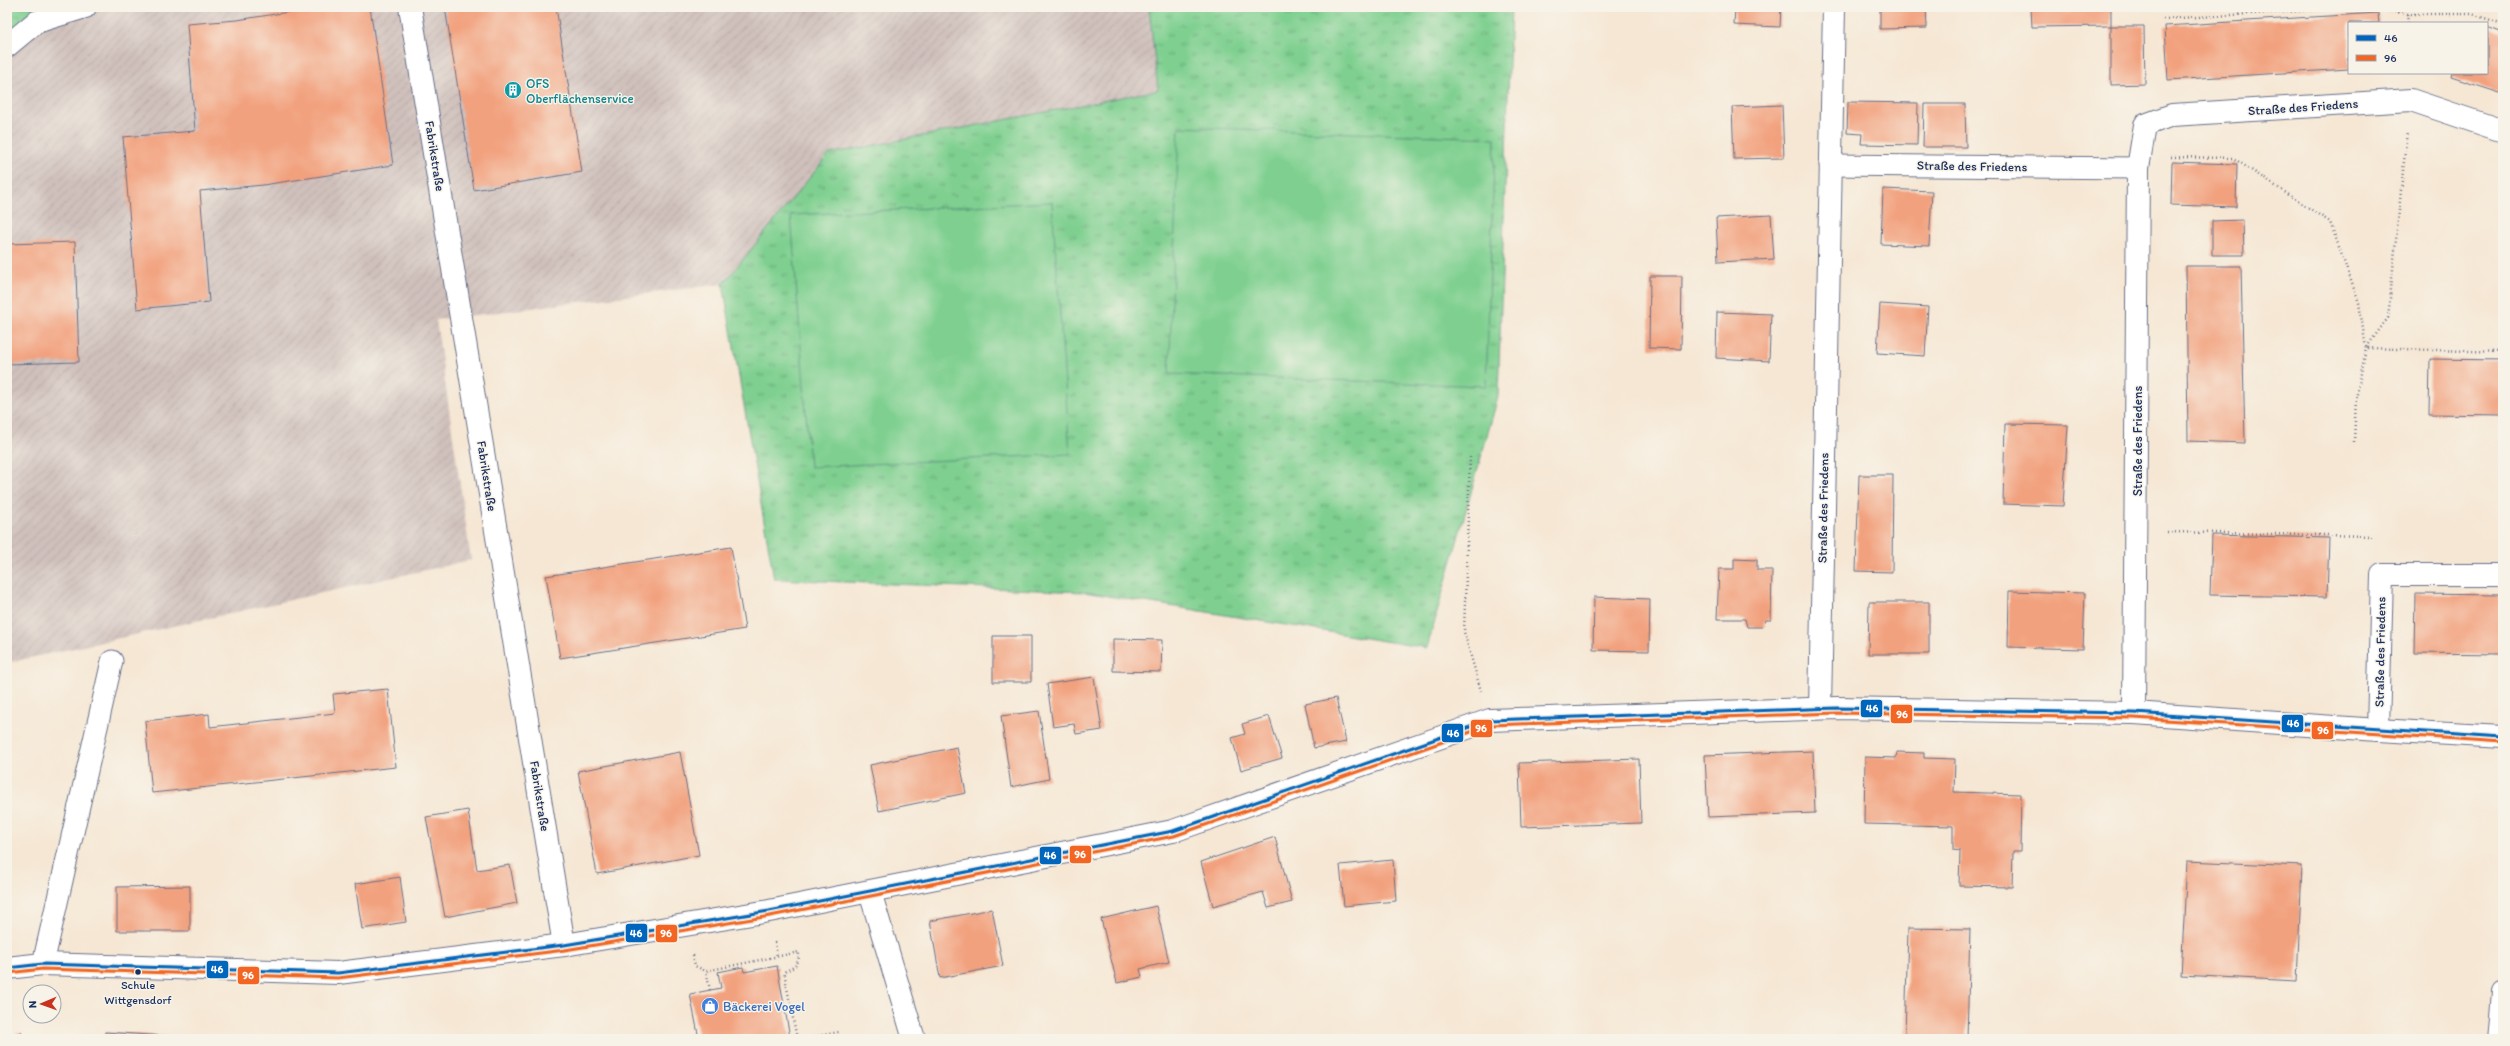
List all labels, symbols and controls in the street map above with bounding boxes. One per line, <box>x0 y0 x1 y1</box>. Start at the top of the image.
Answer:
legend <box>2348 22 2488 74</box>
text: 46 <box>2384 31 2398 45</box>
text: 96 <box>2384 51 2397 65</box>
place label: OFS Oberflächenservice <box>526 76 634 106</box>
building icon: OFS Oberflächenservice <box>503 80 523 100</box>
street label: Straße des Friedens <box>2247 96 2359 118</box>
street label: Fabrikstraße <box>422 120 448 192</box>
street label: Straße des Friedens <box>1917 158 2028 174</box>
street label: Straße des Friedens <box>2130 386 2145 496</box>
street label: Fabrikstraße <box>474 440 500 512</box>
street label: Straße des Friedens <box>1815 452 1831 563</box>
street label: Straße des Friedens <box>2372 596 2388 707</box>
line badge: 46 <box>1860 699 1883 718</box>
text: 46 <box>1866 702 1878 715</box>
line badge: 96 <box>1890 704 1913 724</box>
text: 96 <box>1896 708 1908 721</box>
line badge: 46 <box>2281 714 2304 733</box>
text: 46 <box>2287 717 2299 730</box>
line badge: 96 <box>1470 719 1493 738</box>
line badge: 96 <box>2311 721 2334 740</box>
text: 96 <box>1475 722 1487 735</box>
line badge: 46 <box>1441 723 1464 743</box>
text: 96 <box>2317 724 2329 737</box>
text: 46 <box>1447 727 1459 740</box>
street label: Fabrikstraße <box>527 760 553 832</box>
line badge: 96 <box>1069 845 1092 864</box>
line badge: 46 <box>1039 846 1062 865</box>
text: 96 <box>1074 848 1086 861</box>
text: 46 <box>1044 849 1056 862</box>
line badge: 46 <box>625 923 648 943</box>
line badge: 96 <box>655 924 678 943</box>
text: 46 <box>630 927 642 940</box>
text: 96 <box>660 927 672 940</box>
line badge: 46 <box>206 960 229 979</box>
text: 46 <box>211 963 223 976</box>
line badge: 96 <box>237 966 260 985</box>
marker: Schule Wittgensdorf <box>133 967 143 977</box>
text: 96 <box>242 969 254 982</box>
place label: Schule Wittgensdorf <box>104 978 172 1007</box>
north arrow <box>22 984 62 1024</box>
shop icon: Bäckerei Vogel <box>700 996 720 1016</box>
place label: Bäckerei Vogel <box>723 999 805 1014</box>
text: N <box>26 1000 39 1008</box>

